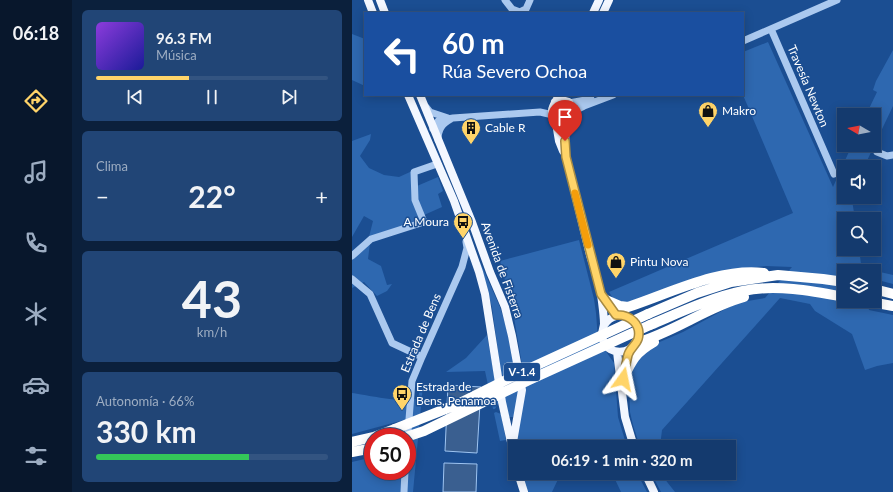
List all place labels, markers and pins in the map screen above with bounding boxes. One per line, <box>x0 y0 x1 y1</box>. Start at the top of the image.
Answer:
pin <box>548 100 582 141</box>
shop icon: Makro <box>697 100 719 128</box>
place label: Makro <box>722 103 756 118</box>
building icon: Cable R <box>460 117 482 145</box>
place label: Cable R <box>485 120 526 135</box>
bus stop icon: A Moura <box>452 211 474 239</box>
place label: A Moura <box>404 214 449 229</box>
shop icon: Pintu Nova <box>605 251 627 279</box>
place label: Pintu Nova <box>630 254 688 269</box>
place label: Estrada de Bens, Penamoa <box>416 379 496 408</box>
bus stop icon: Estrada de Bens, Penamoa <box>391 383 413 411</box>

